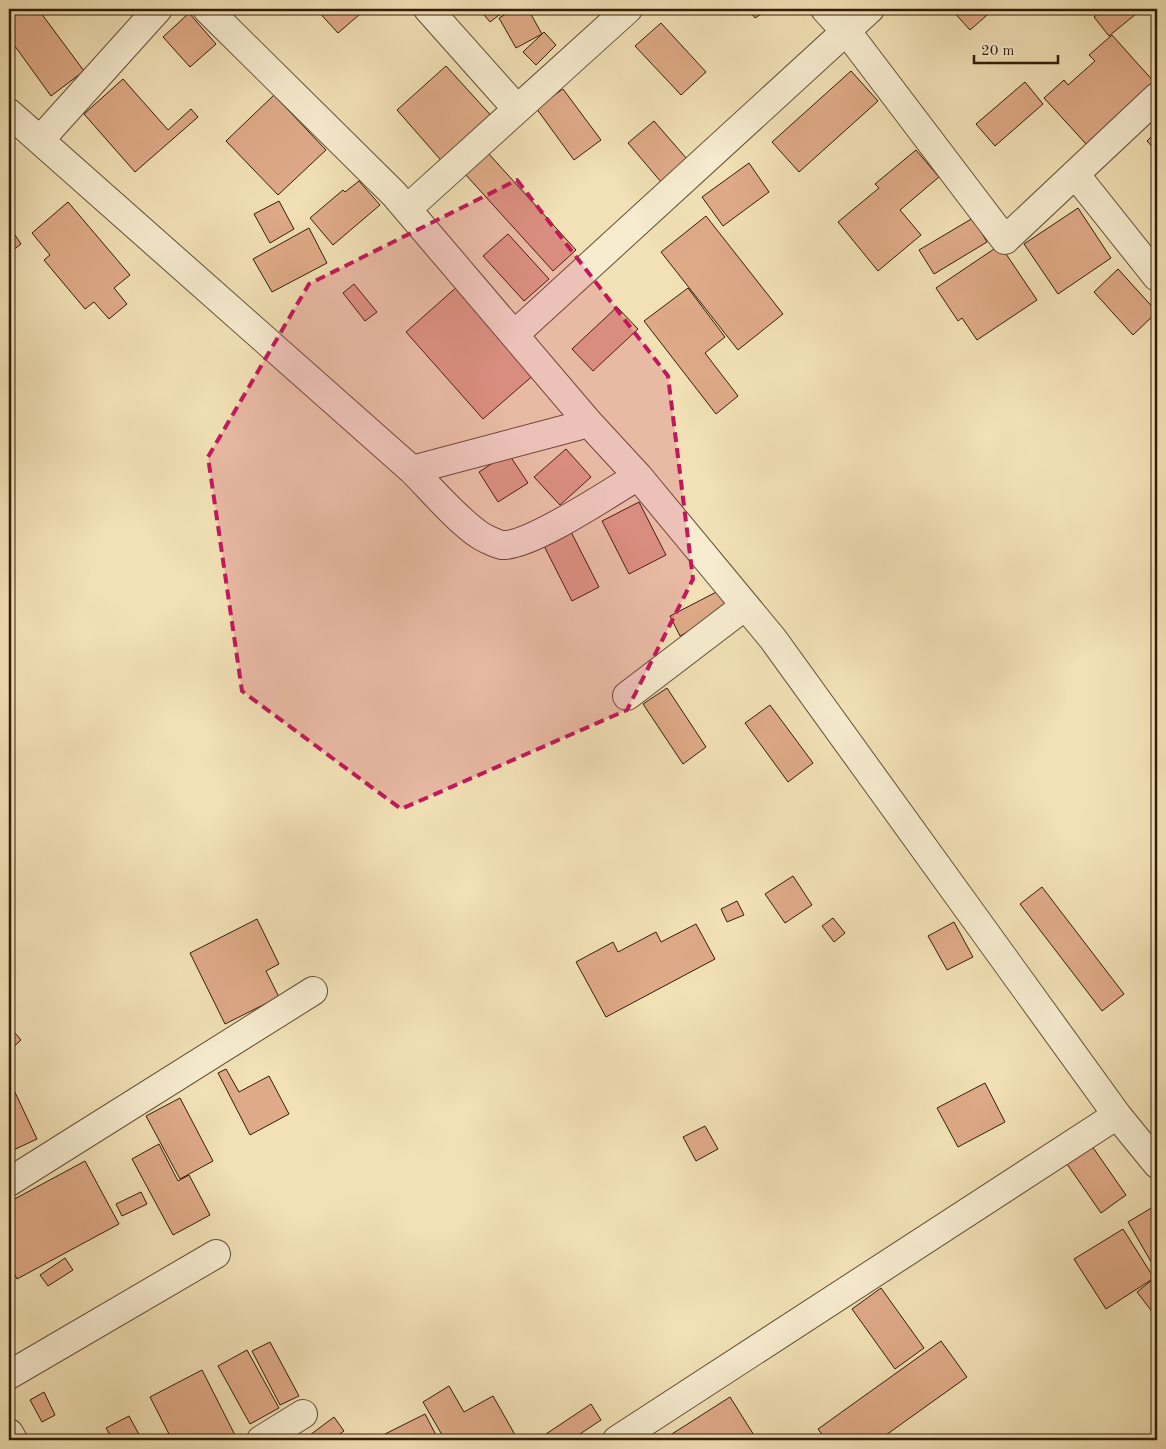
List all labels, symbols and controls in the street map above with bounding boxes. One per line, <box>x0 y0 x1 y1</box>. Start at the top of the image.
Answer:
scale bar <box>974 32 1057 64</box>
text: 20 m <box>981 44 1015 59</box>

